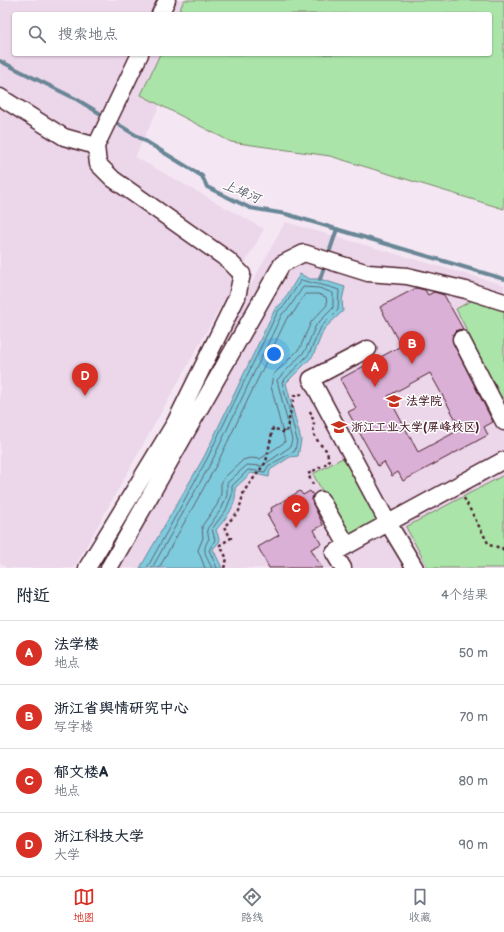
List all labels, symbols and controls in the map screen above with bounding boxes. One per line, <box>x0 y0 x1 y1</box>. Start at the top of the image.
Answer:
search box <box>12 12 492 56</box>
icon: search <box>26 23 48 45</box>
text: 搜索地点 <box>58 25 118 44</box>
water label: 上埠河 <box>221 177 265 208</box>
pin: B <box>399 331 425 364</box>
your location <box>264 344 284 364</box>
pin: A <box>362 354 388 387</box>
pin: D <box>72 363 98 396</box>
school or university icon: 法学院 <box>385 392 403 410</box>
place label: 法学院 <box>406 394 442 409</box>
school or university icon: 浙江工业大学(屏峰校区) <box>330 418 348 436</box>
place label: 浙江工业大学(屏峰校区) <box>351 420 479 435</box>
pin: C <box>283 495 309 528</box>
text: 附近 <box>16 586 50 606</box>
text: 4个结果 <box>441 587 488 603</box>
text: 法学楼 <box>54 635 99 654</box>
text: A <box>25 645 33 661</box>
text: 50 m <box>459 645 488 661</box>
text: 地点 <box>54 655 80 671</box>
text: 浙江省舆情研究中心 <box>54 699 189 718</box>
text: B <box>24 709 34 725</box>
text: 70 m <box>460 709 488 725</box>
text: 写字楼 <box>54 719 93 735</box>
text: 郁文楼A <box>54 763 108 782</box>
text: C <box>24 773 34 789</box>
text: 80 m <box>459 773 488 789</box>
text: 地点 <box>54 783 80 799</box>
text: 浙江科技大学 <box>54 827 144 846</box>
text: D <box>24 837 34 853</box>
text: 90 m <box>459 837 488 853</box>
text: 大学 <box>54 847 80 863</box>
tab: 地图 <box>73 886 95 924</box>
tab: 路线 <box>241 886 263 924</box>
tab: 收藏 <box>409 886 431 924</box>

